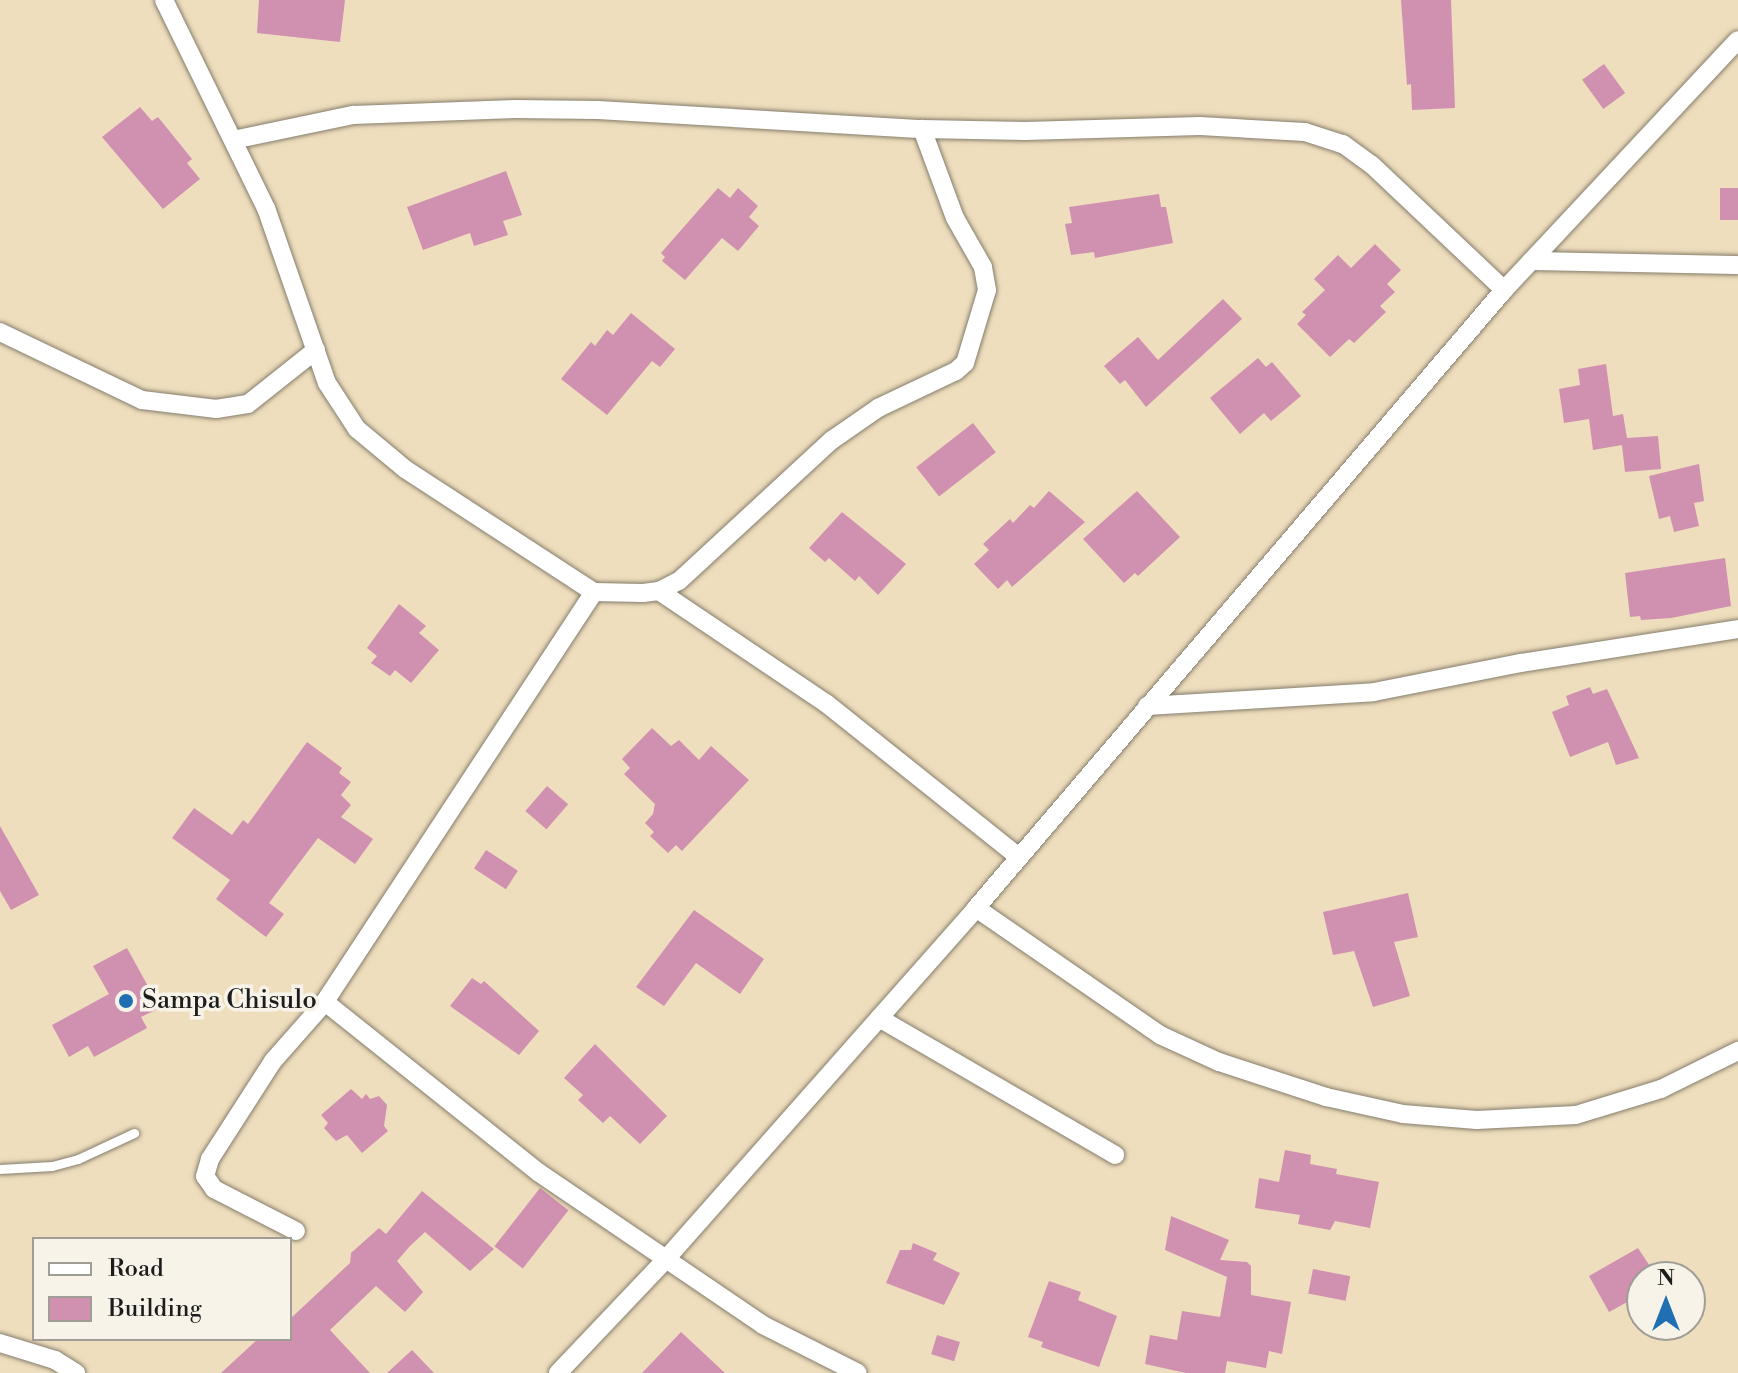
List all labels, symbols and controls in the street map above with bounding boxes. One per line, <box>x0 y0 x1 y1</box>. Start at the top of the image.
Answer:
place label: Sampa Chisulo <box>142 985 317 1017</box>
marker: Sampa Chisulo <box>117 992 135 1010</box>
legend <box>32 1237 292 1341</box>
text: Road <box>108 1254 164 1284</box>
north arrow <box>1626 1261 1706 1341</box>
text: N <box>1657 1265 1675 1292</box>
text: Building <box>108 1294 202 1324</box>

